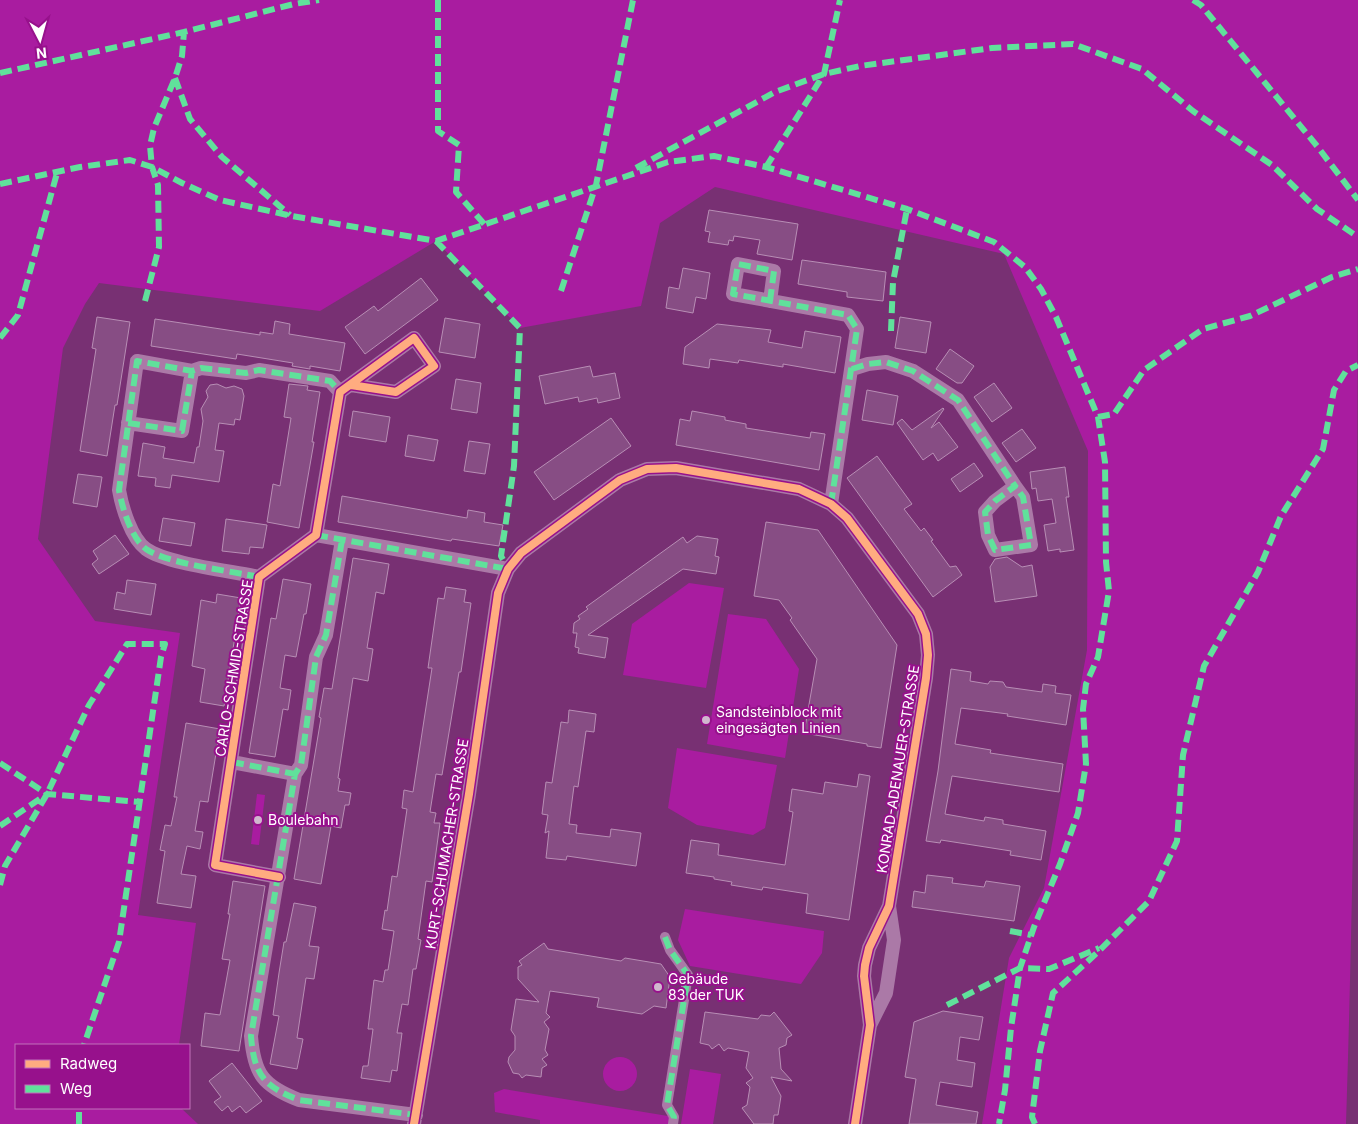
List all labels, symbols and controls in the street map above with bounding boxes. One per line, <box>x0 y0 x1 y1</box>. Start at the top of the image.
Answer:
north arrow <box>15 15 65 65</box>
text: N <box>35 44 48 62</box>
street label: CARLO-SCHMID-STRASSE <box>211 578 256 758</box>
street label: KONRAD-ADENAUER-STRASSE <box>873 664 922 874</box>
place label: Sandsteinblock mit eingesägten Linien <box>716 703 842 736</box>
marker: Sandsteinblock mit eingesägten Linien <box>700 714 712 726</box>
street label: KURT-SCHUMACHER-STRASSE <box>421 738 472 950</box>
place label: Boulebahn <box>268 811 339 828</box>
marker: Boulebahn <box>252 814 264 826</box>
place label: Gebäude 83 der TUK <box>668 970 745 1003</box>
marker: Gebäude 83 der TUK <box>652 981 664 993</box>
legend <box>15 1044 190 1109</box>
text: Radweg <box>60 1054 117 1073</box>
text: Weg <box>60 1079 92 1098</box>

